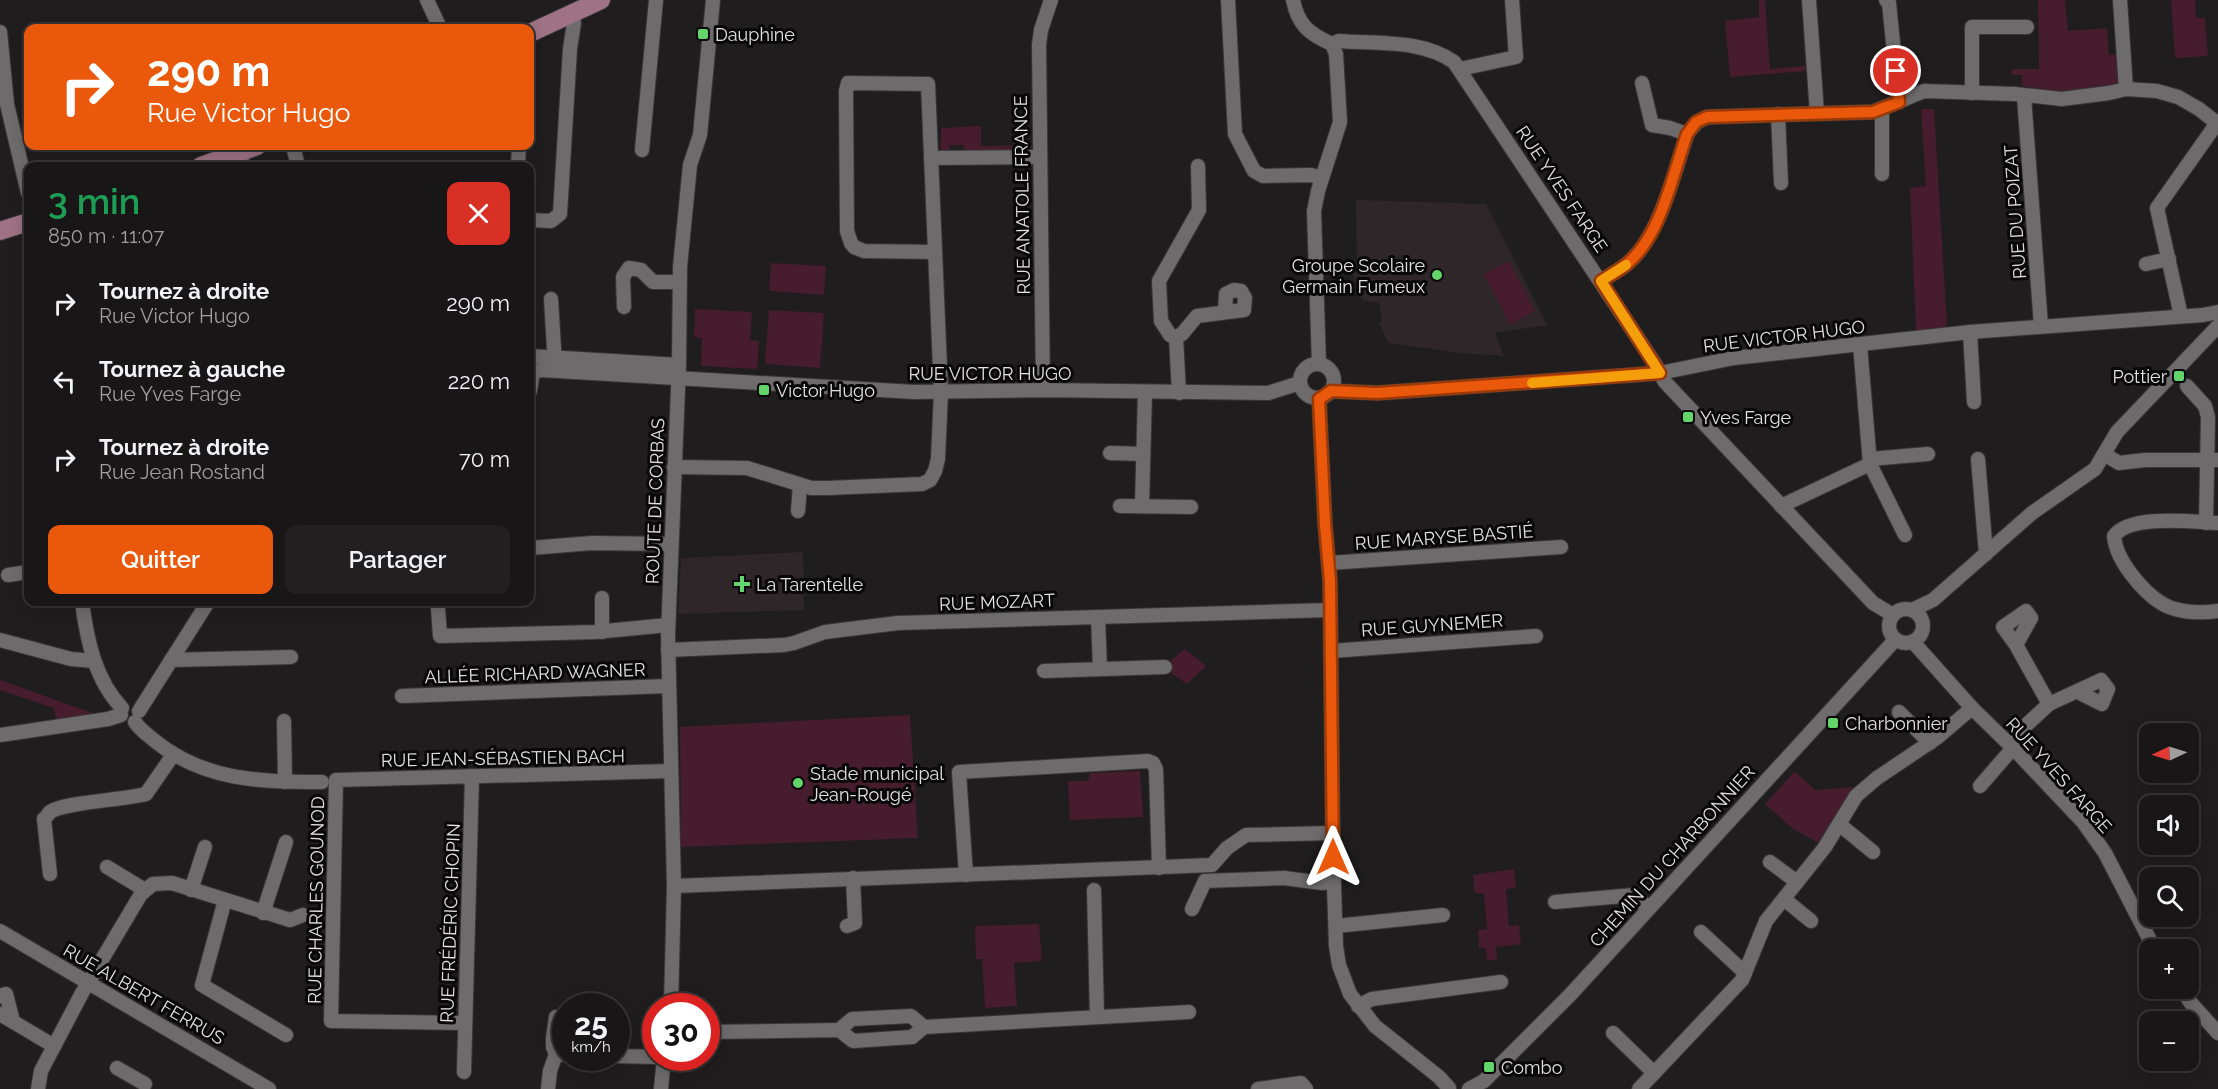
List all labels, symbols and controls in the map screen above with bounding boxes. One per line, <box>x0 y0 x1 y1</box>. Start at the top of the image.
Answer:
place label: Dauphine <box>715 24 795 45</box>
marker: Dauphine <box>696 27 710 41</box>
pin <box>1870 45 1921 96</box>
text: 290 m <box>147 47 270 96</box>
icon: right <box>48 48 126 126</box>
icon: arrive <box>1879 54 1912 87</box>
street label: RUE ANATOLE FRANCE <box>1010 95 1034 295</box>
text: Rue Victor Hugo <box>147 97 351 128</box>
street label: RUE YVES FARGE <box>1512 122 1612 256</box>
street label: RUE DU POIZAT <box>2000 144 2030 280</box>
text: 3 min <box>48 180 140 222</box>
button: close <box>447 182 510 245</box>
text: 850 m · 11:07 <box>48 224 164 248</box>
place label: Groupe Scolaire Germain Fumeux <box>1282 255 1425 297</box>
marker: Groupe Scolaire Germain Fumeux <box>1430 268 1444 282</box>
text: Tournez à droite <box>99 278 269 304</box>
icon: right <box>48 287 81 320</box>
text: 290 m <box>446 290 510 316</box>
text: Rue Victor Hugo <box>99 304 250 328</box>
street label: RUE VICTOR HUGO <box>1702 316 1866 356</box>
text: Tournez à gauche <box>99 356 285 382</box>
street label: RUE VICTOR HUGO <box>909 363 1071 384</box>
icon: left <box>48 365 81 398</box>
place label: Pottier <box>2113 366 2168 387</box>
text: 220 m <box>448 368 510 394</box>
marker: Pottier <box>2172 369 2186 383</box>
place label: Victor Hugo <box>776 380 875 401</box>
text: Rue Yves Farge <box>99 382 241 406</box>
marker: Victor Hugo <box>757 383 771 397</box>
place label: Yves Farge <box>1700 407 1792 428</box>
marker: Yves Farge <box>1681 410 1695 424</box>
street label: ROUTE DE CORBAS <box>642 418 668 584</box>
text: Tournez à droite <box>99 434 269 460</box>
icon: right <box>48 443 81 476</box>
text: 70 m <box>459 446 510 472</box>
text: Rue Jean Rostand <box>99 460 265 484</box>
street label: RUE MARYSE BASTIÉ <box>1354 519 1534 554</box>
button: Quitter <box>48 525 273 594</box>
button: Partager <box>285 525 510 594</box>
place label: La Tarentelle <box>756 574 864 595</box>
marker: La Tarentelle <box>733 575 751 593</box>
street label: RUE MOZART <box>939 589 1055 615</box>
street label: RUE GUYNEMER <box>1360 610 1504 640</box>
street label: ALLÉE RICHARD WAGNER <box>424 658 646 687</box>
place label: Charbonnier <box>1845 713 1948 734</box>
street label: RUE YVES FARGE <box>2002 713 2116 837</box>
marker: Charbonnier <box>1826 716 1840 730</box>
north arrow <box>2139 723 2199 783</box>
map controls <box>2139 723 2199 1071</box>
street label: RUE JEAN-SÉBASTIEN BACH <box>381 744 625 771</box>
street label: CHEMIN DU CHARBONNIER <box>1585 761 1759 951</box>
place label: Stade municipal Jean-Rougé <box>810 763 944 805</box>
marker: Stade municipal Jean-Rougé <box>791 776 805 790</box>
button: sound <box>2139 795 2199 855</box>
street label: RUE CHARLES GOUNOD <box>304 796 328 1004</box>
street label: RUE FRÉDÉRIC CHOPIN <box>435 823 464 1023</box>
position arrow <box>1301 825 1365 889</box>
button: search <box>2139 867 2199 927</box>
street label: RUE ALBERT FERRUS <box>60 939 228 1049</box>
button: + <box>2139 939 2199 999</box>
speed limit sign: 30 <box>642 993 720 1071</box>
text: 25 <box>574 1007 608 1042</box>
button: − <box>2139 1011 2199 1071</box>
text: km/h <box>571 1038 611 1056</box>
place label: Combo <box>1501 1057 1563 1078</box>
marker: Combo <box>1482 1060 1496 1074</box>

